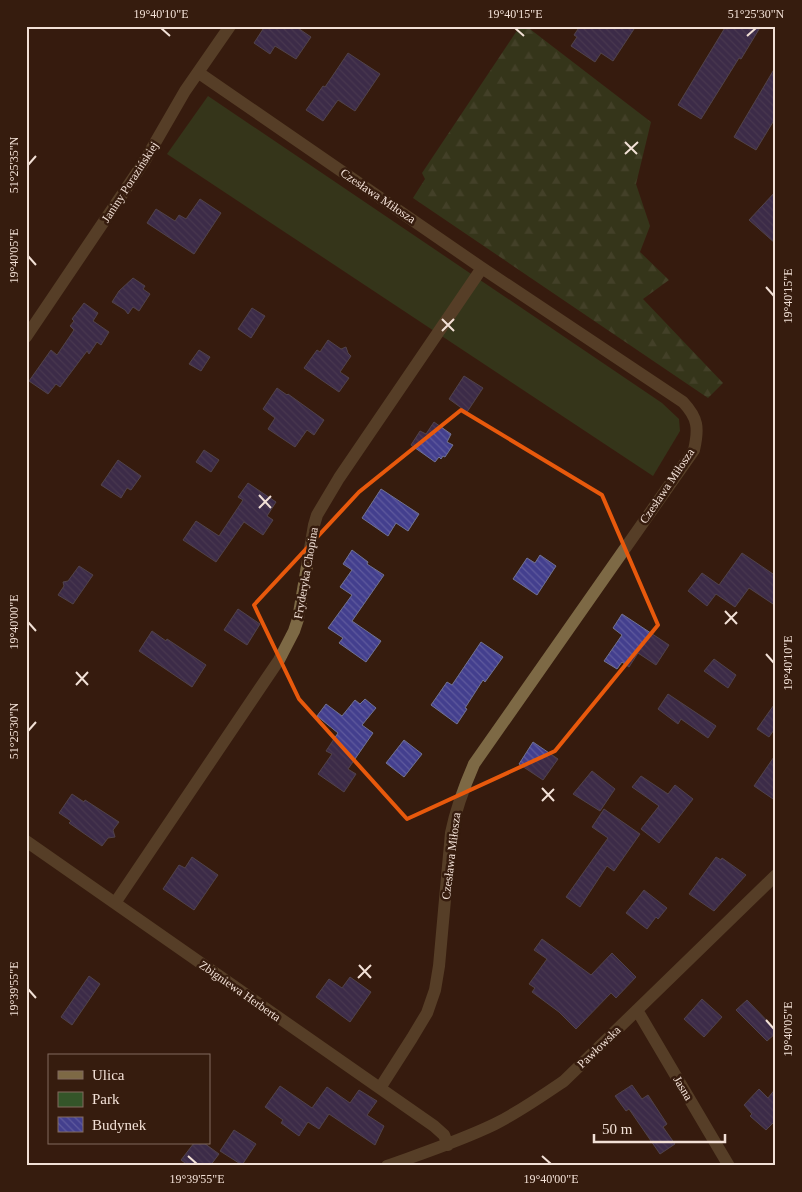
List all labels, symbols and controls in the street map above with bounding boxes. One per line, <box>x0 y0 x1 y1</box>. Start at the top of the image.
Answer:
text: 19°40'10"E <box>133 7 189 21</box>
text: 19°40'15"E <box>487 7 543 21</box>
text: 51°25'30"N <box>728 7 785 21</box>
text: 51°25'35"N <box>7 136 21 193</box>
street label: Janiny Porazińskiej <box>99 139 161 225</box>
street label: Czesława Miłosza <box>338 166 419 227</box>
text: 19°40'05"E <box>7 228 21 284</box>
text: 19°40'15"E <box>781 268 795 324</box>
street label: Czesława Miłosza <box>637 445 698 526</box>
street label: Fryderyka Chopina <box>291 525 321 620</box>
text: 19°40'00"E <box>7 594 21 650</box>
text: 19°40'10"E <box>781 635 795 691</box>
text: 51°25'30"N <box>7 702 21 759</box>
street label: Czesława Miłosza <box>439 811 463 900</box>
street label: Zbigniewa Herberta <box>197 958 284 1025</box>
text: 19°39'55"E <box>7 961 21 1017</box>
text: 19°40'05"E <box>781 1001 795 1057</box>
street label: Pawłowska <box>574 1023 624 1071</box>
legend <box>48 1054 210 1144</box>
text: Ulica <box>92 1067 125 1083</box>
street label: Jasna <box>670 1073 696 1103</box>
text: Park <box>92 1091 120 1107</box>
scale bar <box>594 1112 726 1144</box>
text: Budynek <box>92 1117 147 1133</box>
text: 50 m <box>602 1121 633 1137</box>
text: 19°39'55"E <box>169 1172 225 1186</box>
text: 19°40'00"E <box>523 1172 579 1186</box>

